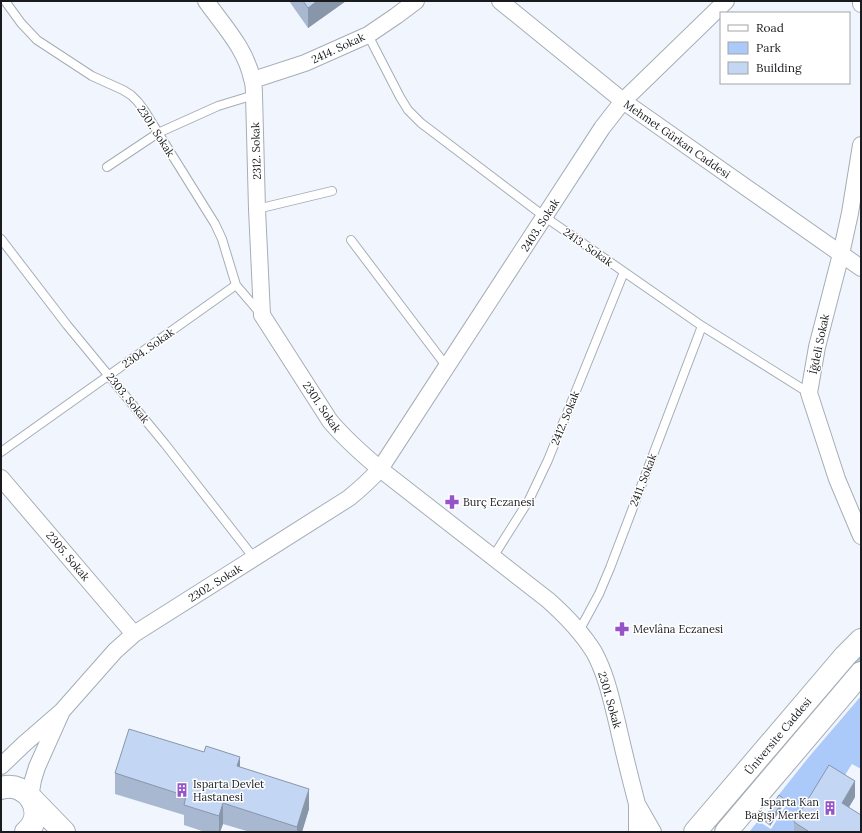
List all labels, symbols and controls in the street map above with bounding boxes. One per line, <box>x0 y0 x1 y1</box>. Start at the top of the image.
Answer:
legend <box>720 12 850 84</box>
text: Road <box>756 20 784 35</box>
street label: 2414. Sokak <box>309 29 367 66</box>
text: Park <box>756 40 782 55</box>
text: Building <box>756 60 802 75</box>
street label: Mehmet Gürkan Caddesi <box>621 97 733 181</box>
street label: 2301. Sokak <box>134 103 178 159</box>
street label: 2312. Sokak <box>248 122 264 180</box>
street label: 2403. Sokak <box>518 196 562 254</box>
street label: 2413. Sokak <box>560 225 616 269</box>
street label: İğdeli Sokak <box>805 312 832 375</box>
street label: 2304. Sokak <box>119 325 177 371</box>
street label: 2303. Sokak <box>103 370 153 426</box>
street label: 2301. Sokak <box>300 379 344 435</box>
street label: 2412. Sokak <box>548 389 582 447</box>
street label: 2411. Sokak <box>627 452 659 508</box>
pharmacy icon: Burç Eczanesi <box>444 494 460 510</box>
place label: Burç Eczanesi <box>463 495 535 509</box>
street label: 2305. Sokak <box>43 528 93 584</box>
street label: 2302. Sokak <box>186 561 244 605</box>
pharmacy icon: Mevlâna Eczanesi <box>614 621 630 637</box>
place label: Mevlâna Eczanesi <box>633 622 723 636</box>
street label: 2301. Sokak <box>595 670 625 730</box>
street label: Üniversite Caddesi <box>741 694 814 777</box>
place label: Isparta Devlet Hastanesi <box>193 777 265 804</box>
building icon: Isparta Devlet Hastanesi <box>174 782 190 798</box>
place label: Isparta Kan Bağışı Merkezi <box>745 795 819 822</box>
building icon: Isparta Kan Bağışı Merkezi <box>822 800 838 816</box>

